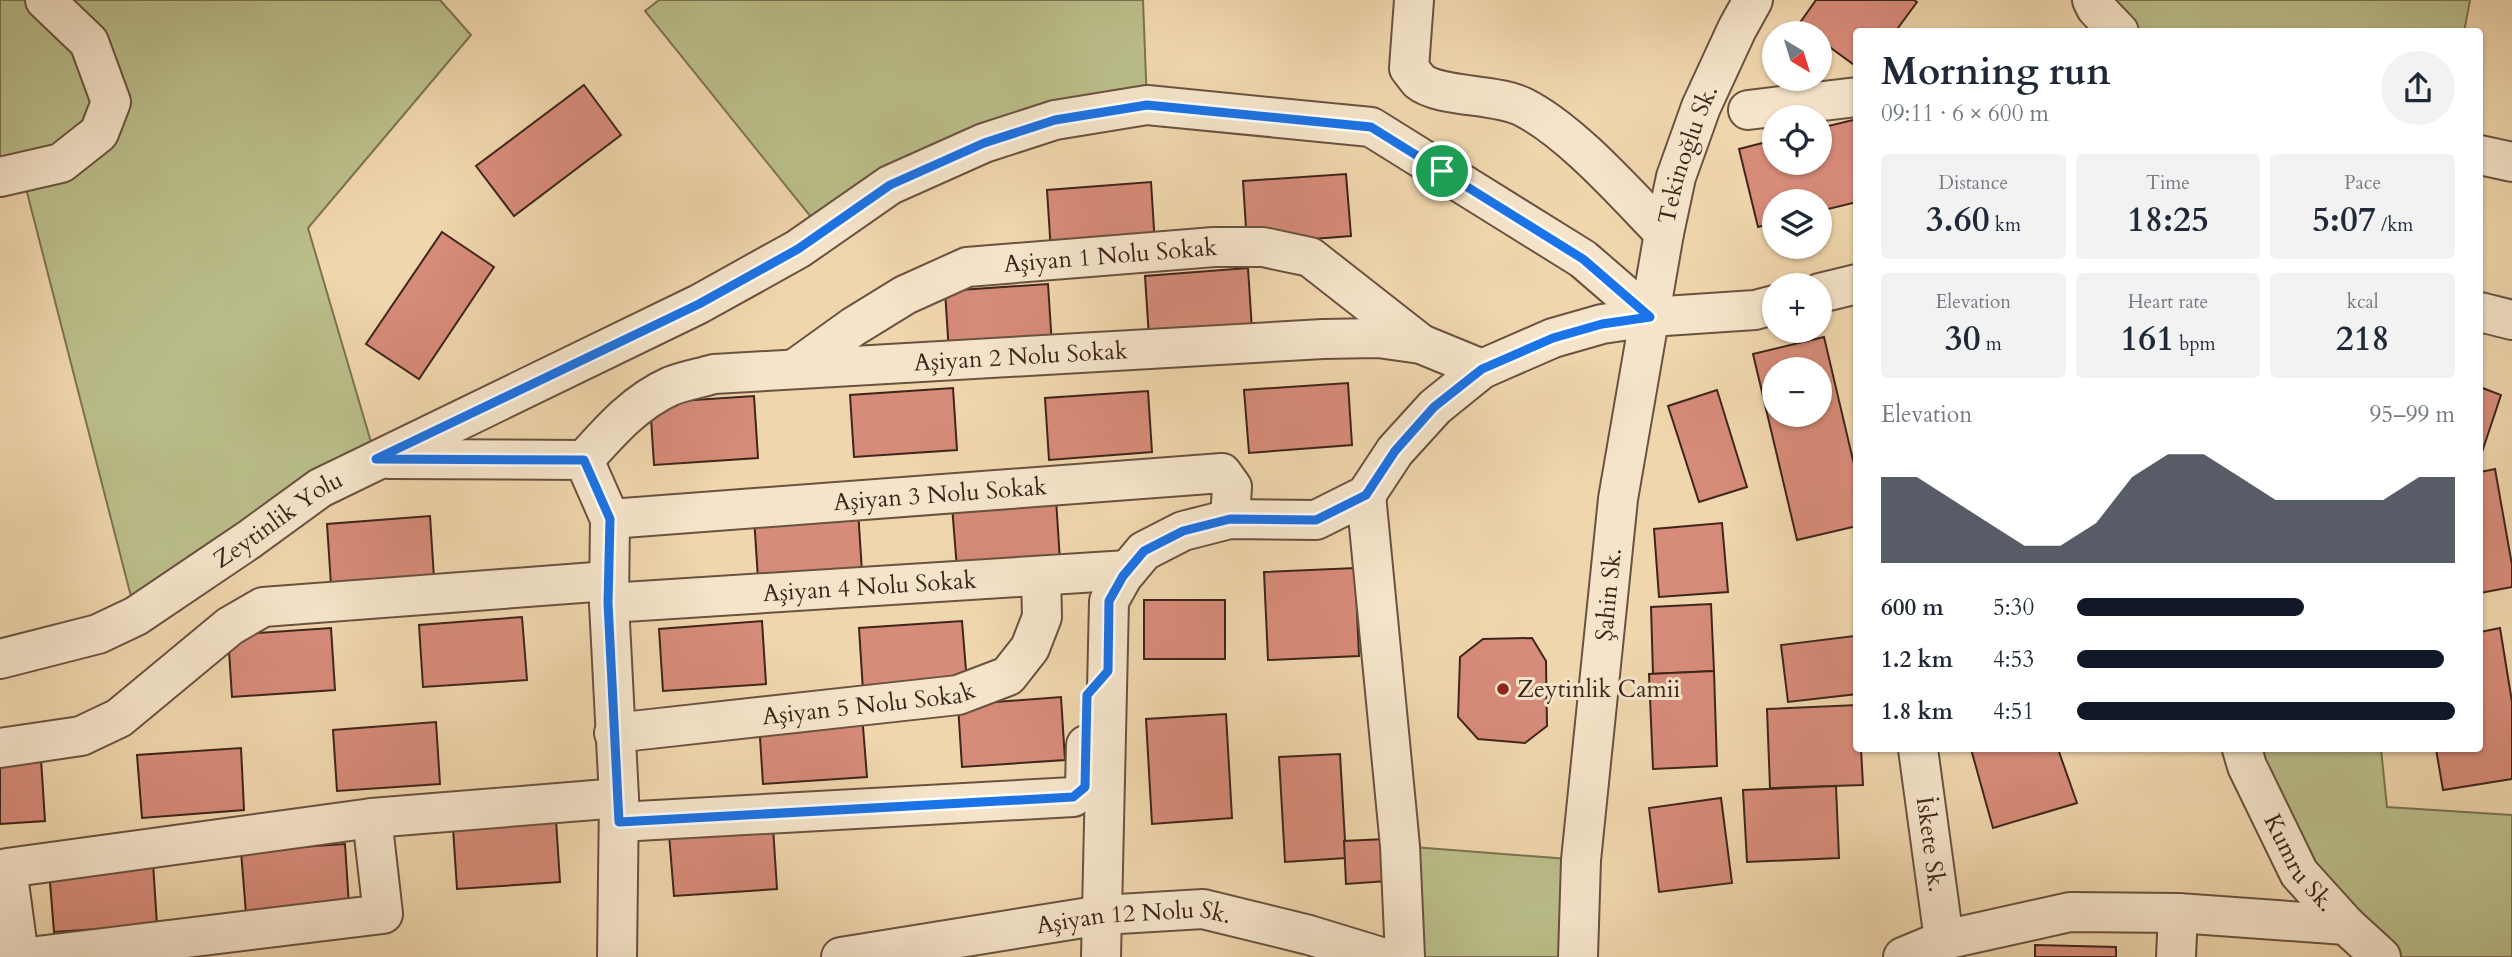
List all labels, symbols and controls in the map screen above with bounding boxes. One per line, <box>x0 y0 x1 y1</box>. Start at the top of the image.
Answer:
north arrow <box>1762 21 1832 91</box>
map controls <box>1762 21 1832 427</box>
text: Morning run <box>1881 46 2111 98</box>
button: share <box>2381 51 2455 125</box>
street label: Tekinoğlu Sk. <box>1650 79 1726 227</box>
text: 09:11 · 6 × 600 m <box>1881 98 2049 129</box>
button: locate <box>1762 105 1832 175</box>
pin <box>1412 141 1472 201</box>
icon: arrive <box>1423 152 1461 190</box>
text: Distance <box>1939 170 2008 196</box>
text: Time <box>2146 170 2190 196</box>
text: Pace <box>2344 170 2381 196</box>
button: layers <box>1762 189 1832 259</box>
text: 3.60 <box>1926 196 1990 244</box>
text: 18:25 <box>2127 196 2209 244</box>
text: 5:07 <box>2312 196 2376 244</box>
text: km <box>1990 212 2021 238</box>
text: /km <box>2376 212 2413 238</box>
street label: Aşiyan 1 Nolu Sokak <box>1002 231 1218 281</box>
button: + <box>1762 273 1832 343</box>
text: Elevation <box>1936 289 2011 315</box>
text: Heart rate <box>2128 289 2208 315</box>
text: kcal <box>2347 289 2379 315</box>
text: 30 <box>1945 315 1981 363</box>
text: 161 <box>2120 315 2174 363</box>
text: 218 <box>2336 315 2390 363</box>
text: m <box>1981 331 2002 357</box>
text: bpm <box>2174 331 2216 357</box>
street label: Aşiyan 2 Nolu Sokak <box>913 334 1129 379</box>
button: − <box>1762 357 1832 427</box>
text: Elevation <box>1881 399 1972 430</box>
text: 95–99 m <box>2370 399 2455 430</box>
street label: Zeytinlik Yolu <box>207 463 348 576</box>
street label: Aşiyan 3 Nolu Sokak <box>832 470 1048 519</box>
street label: Şahin Sk. <box>1588 546 1630 643</box>
street label: Aşiyan 4 Nolu Sokak <box>762 564 978 610</box>
text: 600 m <box>1881 592 1944 623</box>
text: 5:30 <box>1993 592 2034 623</box>
text: 1.2 km <box>1881 644 1953 675</box>
text: 4:53 <box>1993 644 2034 675</box>
place label: Zeytinlik Camii <box>1517 673 1681 706</box>
street label: Aşiyan 5 Nolu Sokak <box>760 674 980 734</box>
marker: Zeytinlik Camii <box>1495 681 1511 697</box>
text: 1.8 km <box>1881 696 1953 727</box>
text: 4:51 <box>1993 696 2034 727</box>
street label: İskete Sk. <box>1908 794 1953 894</box>
street label: Kumru Sk. <box>2256 808 2342 919</box>
street label: Aşiyan 12 Nolu Sk. <box>1034 893 1235 942</box>

